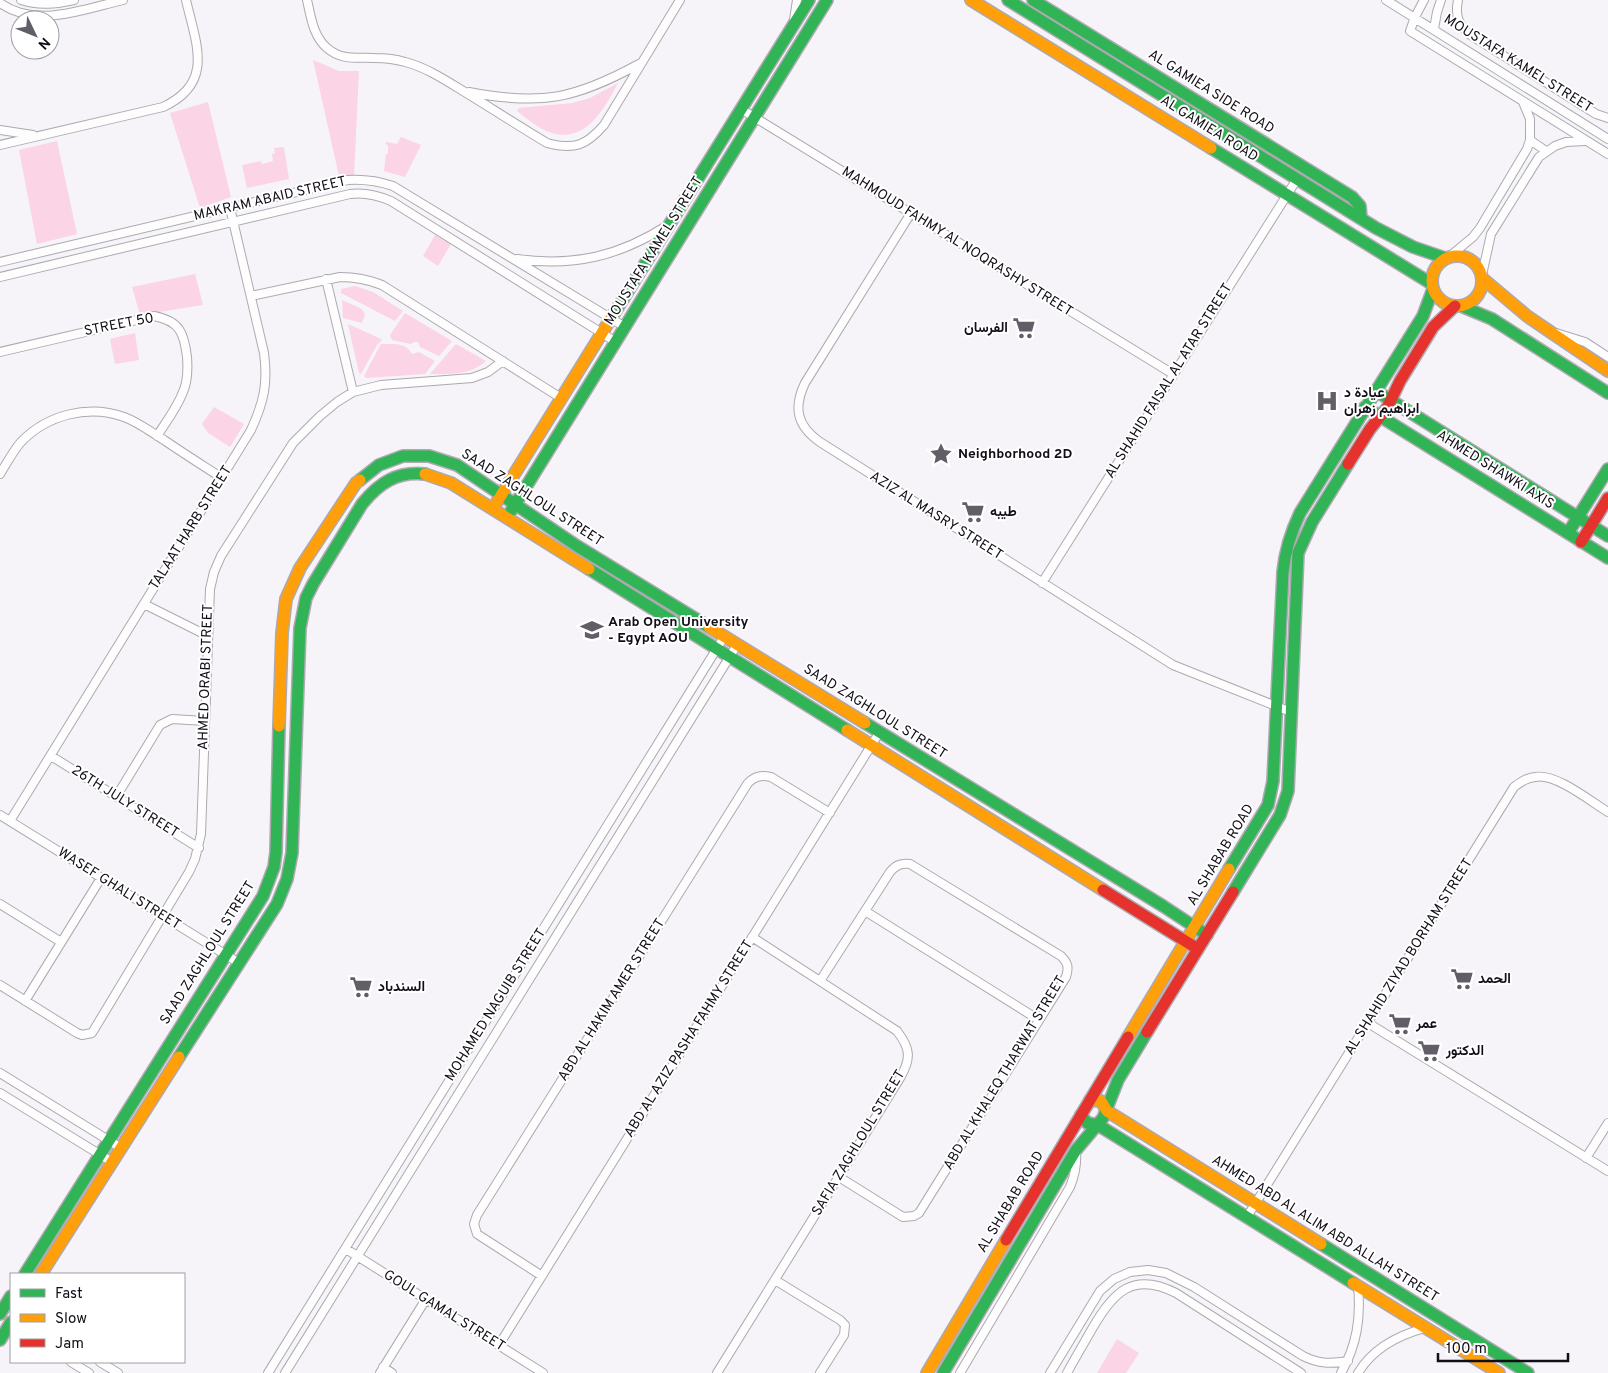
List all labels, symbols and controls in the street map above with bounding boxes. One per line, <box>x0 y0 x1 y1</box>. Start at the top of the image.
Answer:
north arrow <box>10 10 60 60</box>
street label: MOUSTAFA KAMEL STREET <box>1440 11 1596 117</box>
text: N <box>34 33 53 52</box>
street label: AL GAMIEA SIDE ROAD <box>1145 46 1277 138</box>
street label: AL GAMIEA ROAD <box>1157 92 1261 166</box>
street label: MAHMOUD FAHMY AL NOQRASHY STREET <box>838 163 1076 321</box>
street label: MAKRAM ABAID STREET <box>192 173 348 225</box>
street label: MOUSTAFA KAMEL STREET <box>601 173 707 329</box>
street label: AL SHAHID FAISAL AL ATAR STREET <box>1102 280 1236 482</box>
street label: STREET 50 <box>83 310 155 340</box>
supermarket icon: الفرسان <box>1011 315 1037 341</box>
place label: الفرسان <box>964 320 1008 337</box>
place label: عيادة د ابراهيم زهران <box>1344 385 1419 418</box>
hospital icon: عيادة د ابراهيم زهران <box>1314 388 1340 414</box>
street label: AHMED SHAWKI AXIS <box>1433 427 1557 513</box>
place icon: Neighborhood 2D <box>928 441 954 467</box>
street label: SAAD ZAGHLOUL STREET <box>458 446 606 550</box>
place label: Neighborhood 2D <box>958 446 1072 463</box>
street label: TALAAT HARB STREET <box>146 463 236 593</box>
street label: AZIZ AL MASRY STREET <box>866 468 1006 564</box>
supermarket icon: طيبه <box>960 499 986 525</box>
place label: طيبه <box>990 504 1017 521</box>
street label: AHMED ORABI STREET <box>195 604 217 750</box>
place label: Arab Open University - Egypt AOU <box>608 614 749 647</box>
school or university icon: Arab Open University - Egypt AOU <box>579 617 605 643</box>
street label: SAAD ZAGHLOUL STREET <box>800 661 950 763</box>
street label: 26TH JULY STREET <box>68 762 182 842</box>
street label: AL SHABAB ROAD <box>1184 801 1258 909</box>
street label: WASEF GHALI STREET <box>54 844 184 934</box>
street label: AL SHAHID ZIYAD BORHAM STREET <box>1341 856 1477 1058</box>
street label: SAAD ZAGHLOUL STREET <box>157 878 259 1028</box>
street label: ABD AL HAKIM AMER STREET <box>555 916 669 1084</box>
street label: MOHAMED NAGUIB STREET <box>442 925 550 1085</box>
street label: ABD AL AZIZ PASHA FAHMY STREET <box>621 937 757 1141</box>
supermarket icon: الحمد <box>1449 966 1475 992</box>
place label: الحمد <box>1478 971 1511 988</box>
street label: ABD AL KHALEQ THARWAT STREET <box>940 973 1070 1173</box>
supermarket icon: السندباد <box>348 974 374 1000</box>
place label: السندباد <box>378 979 425 996</box>
supermarket icon: عمر <box>1387 1011 1413 1037</box>
place label: عمر <box>1415 1016 1437 1033</box>
supermarket icon: الدكتور <box>1416 1038 1442 1064</box>
place label: الدكتور <box>1445 1043 1484 1060</box>
street label: SAFIA ZAGHLOUL STREET <box>809 1067 909 1219</box>
street label: AL SHABAB ROAD <box>974 1148 1048 1256</box>
street label: AHMED ABD AL ALIM ABD ALLAH STREET <box>1208 1152 1442 1306</box>
street label: GOUL GAMAL STREET <box>380 1267 508 1355</box>
legend <box>10 1273 185 1363</box>
text: Fast <box>55 1285 83 1304</box>
text: Slow <box>55 1310 87 1329</box>
scale bar <box>1438 1330 1568 1362</box>
text: Jam <box>55 1335 84 1354</box>
text: 100 m <box>1446 1340 1487 1359</box>

